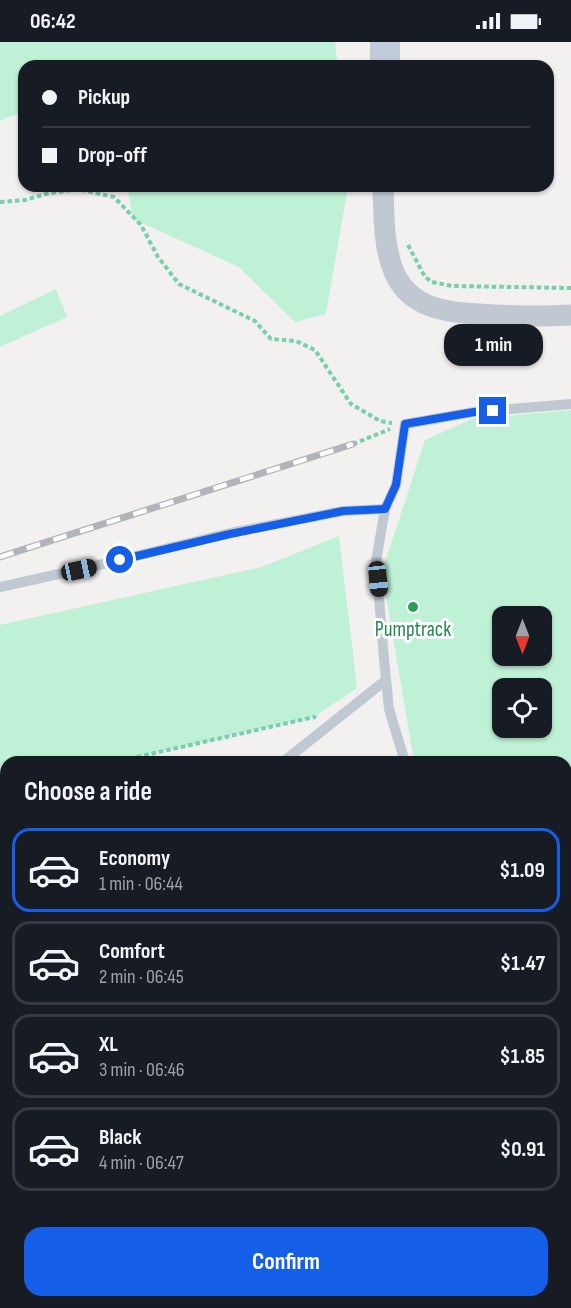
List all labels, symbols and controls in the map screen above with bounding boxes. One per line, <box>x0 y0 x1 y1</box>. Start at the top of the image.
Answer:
text: 06:42 <box>30 8 76 35</box>
text: Pickup <box>78 84 130 111</box>
text: Drop-off <box>78 142 147 169</box>
callout: 1 min <box>444 324 542 366</box>
text: 1 min <box>475 333 512 357</box>
route end <box>479 397 506 424</box>
route start <box>106 546 133 573</box>
car <box>60 557 98 583</box>
car <box>367 560 389 598</box>
marker: Pumptrack <box>406 600 420 614</box>
north arrow <box>492 606 552 666</box>
map controls <box>492 606 552 738</box>
place label: Pumptrack <box>375 617 451 642</box>
button: locate <box>492 678 552 738</box>
text: Choose a ride <box>24 776 152 808</box>
icon: car <box>27 843 81 897</box>
text: Economy <box>99 845 170 872</box>
text: $1.09 <box>499 857 545 884</box>
text: 1 min · 06:44 <box>99 872 183 896</box>
icon: car <box>27 936 81 990</box>
text: Comfort <box>99 938 165 965</box>
text: $1.47 <box>500 950 545 977</box>
text: 2 min · 06:45 <box>99 965 184 989</box>
icon: car <box>27 1029 81 1083</box>
text: XL <box>99 1031 118 1058</box>
text: $1.85 <box>500 1043 545 1070</box>
text: 3 min · 06:46 <box>99 1058 185 1082</box>
icon: car <box>27 1122 81 1176</box>
text: Black <box>99 1124 141 1151</box>
text: $0.91 <box>500 1136 545 1163</box>
text: 4 min · 06:47 <box>99 1151 184 1175</box>
button: Confirm <box>24 1227 548 1296</box>

